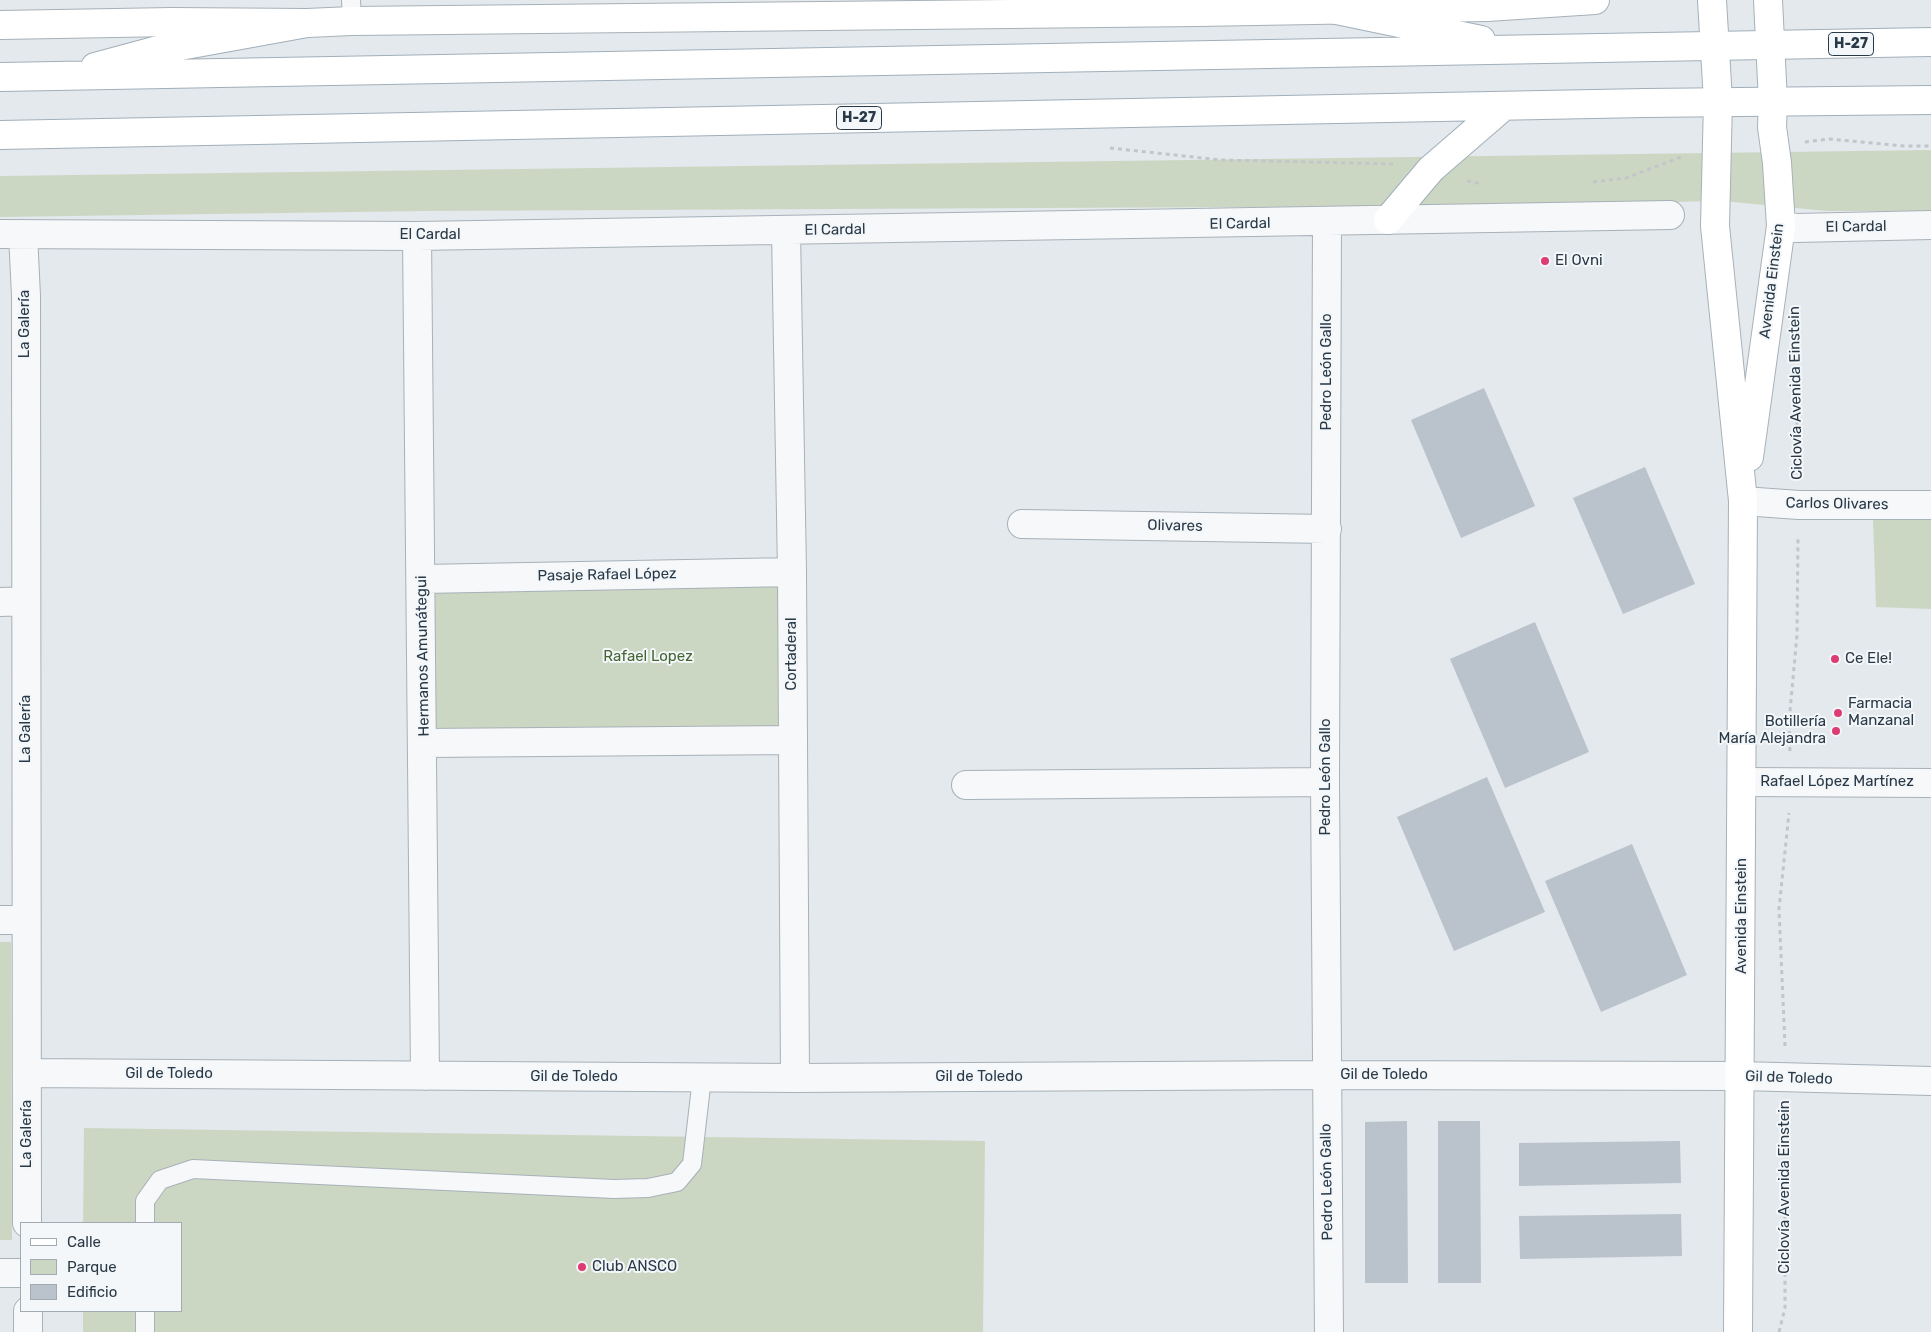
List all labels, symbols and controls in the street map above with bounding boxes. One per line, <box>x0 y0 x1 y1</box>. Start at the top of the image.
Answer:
road number: H-27 <box>1828 33 1874 56</box>
road number: H-27 <box>836 106 882 130</box>
street label: El Cardal <box>1209 214 1271 234</box>
street label: El Cardal <box>1825 217 1887 237</box>
street label: El Cardal <box>804 220 866 240</box>
street label: Avenida Einstein <box>1756 222 1788 340</box>
street label: El Cardal <box>399 226 461 244</box>
place label: El Ovni <box>1555 252 1603 270</box>
marker: El Ovni <box>1539 255 1551 267</box>
street label: La Galería <box>16 290 34 358</box>
street label: Ciclovía Avenida Einstein <box>1785 306 1807 480</box>
street label: Pedro León Gallo <box>1318 313 1336 431</box>
street label: Carlos Olivares <box>1785 494 1889 514</box>
street label: Olivares <box>1147 517 1203 535</box>
street label: Pasaje Rafael López <box>537 565 677 585</box>
street label: Hermanos Amunátegui <box>413 575 433 737</box>
street label: Cortaderal <box>783 617 801 691</box>
park label: Rafael Lopez <box>603 648 693 666</box>
place label: Ce Ele! <box>1845 650 1892 668</box>
marker: Ce Ele! <box>1829 653 1841 665</box>
street label: La Galería <box>17 695 35 763</box>
place label: Farmacia Manzanal <box>1848 695 1914 730</box>
marker: Farmacia Manzanal <box>1832 707 1844 719</box>
place label: Botillería María Alejandra <box>1718 713 1826 748</box>
street label: Pedro León Gallo <box>1317 718 1335 836</box>
marker: Botillería María Alejandra <box>1830 725 1842 737</box>
street label: Rafael López Martínez <box>1760 773 1914 791</box>
street label: Avenida Einstein <box>1733 858 1751 974</box>
street label: Gil de Toledo <box>125 1065 213 1083</box>
street label: Gil de Toledo <box>1340 1066 1428 1084</box>
street label: Gil de Toledo <box>1745 1067 1833 1089</box>
street label: Gil de Toledo <box>530 1068 618 1086</box>
street label: Gil de Toledo <box>935 1068 1023 1086</box>
street label: La Galería <box>18 1100 36 1168</box>
street label: Ciclovía Avenida Einstein <box>1776 1100 1794 1274</box>
street label: Pedro León Gallo <box>1317 1123 1337 1241</box>
legend <box>20 1222 182 1312</box>
text: Calle <box>67 1233 101 1251</box>
text: Parque <box>67 1258 117 1276</box>
place label: Club ANSCO <box>592 1258 677 1276</box>
marker: Club ANSCO <box>576 1261 588 1273</box>
text: Edificio <box>67 1283 117 1301</box>

